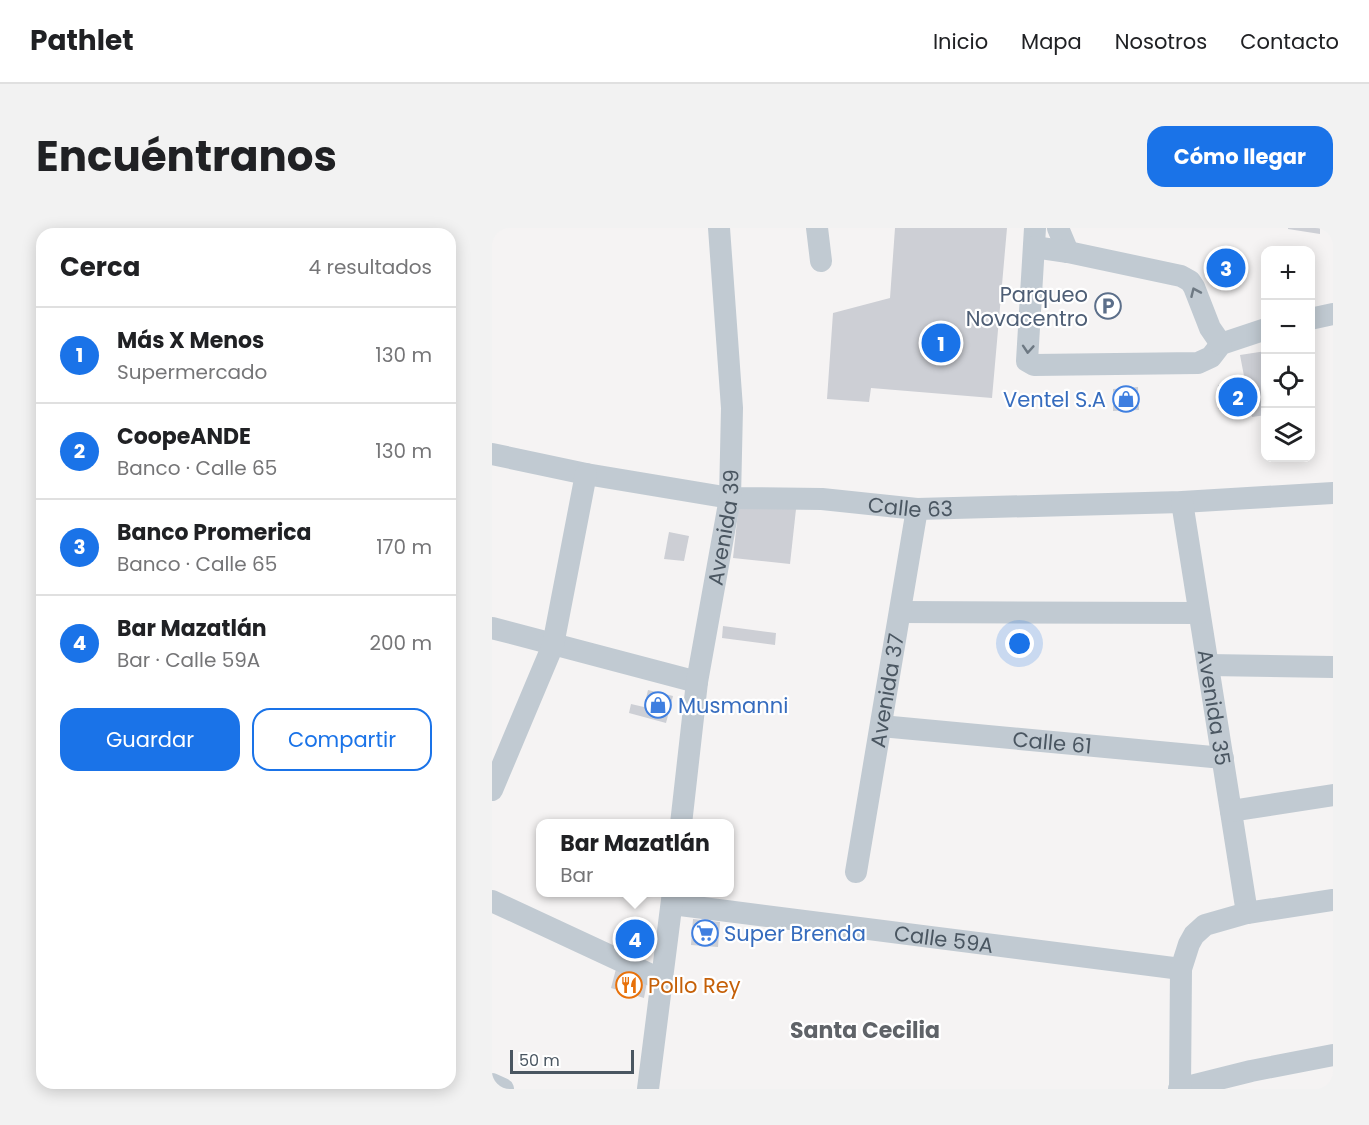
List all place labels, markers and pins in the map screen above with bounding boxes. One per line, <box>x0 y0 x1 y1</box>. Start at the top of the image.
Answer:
pin: 3 <box>1206 246 1246 291</box>
place label: Parqueo Novacentro <box>966 280 1088 333</box>
parking icon: Parqueo Novacentro <box>1093 291 1123 321</box>
pin: 1 <box>922 320 960 366</box>
pin: 2 <box>1218 374 1258 420</box>
shop icon: Ventel S.A <box>1111 384 1141 414</box>
place label: Ventel S.A <box>1003 385 1106 414</box>
shop icon: Musmanni <box>643 690 673 720</box>
place label: Musmanni <box>678 691 788 720</box>
pin: 4 <box>616 916 654 962</box>
supermarket icon: Super Brenda <box>690 918 720 948</box>
place label: Super Brenda <box>724 919 866 948</box>
restaurant icon: Pollo Rey <box>614 970 644 1000</box>
place label: Pollo Rey <box>648 971 741 1000</box>

